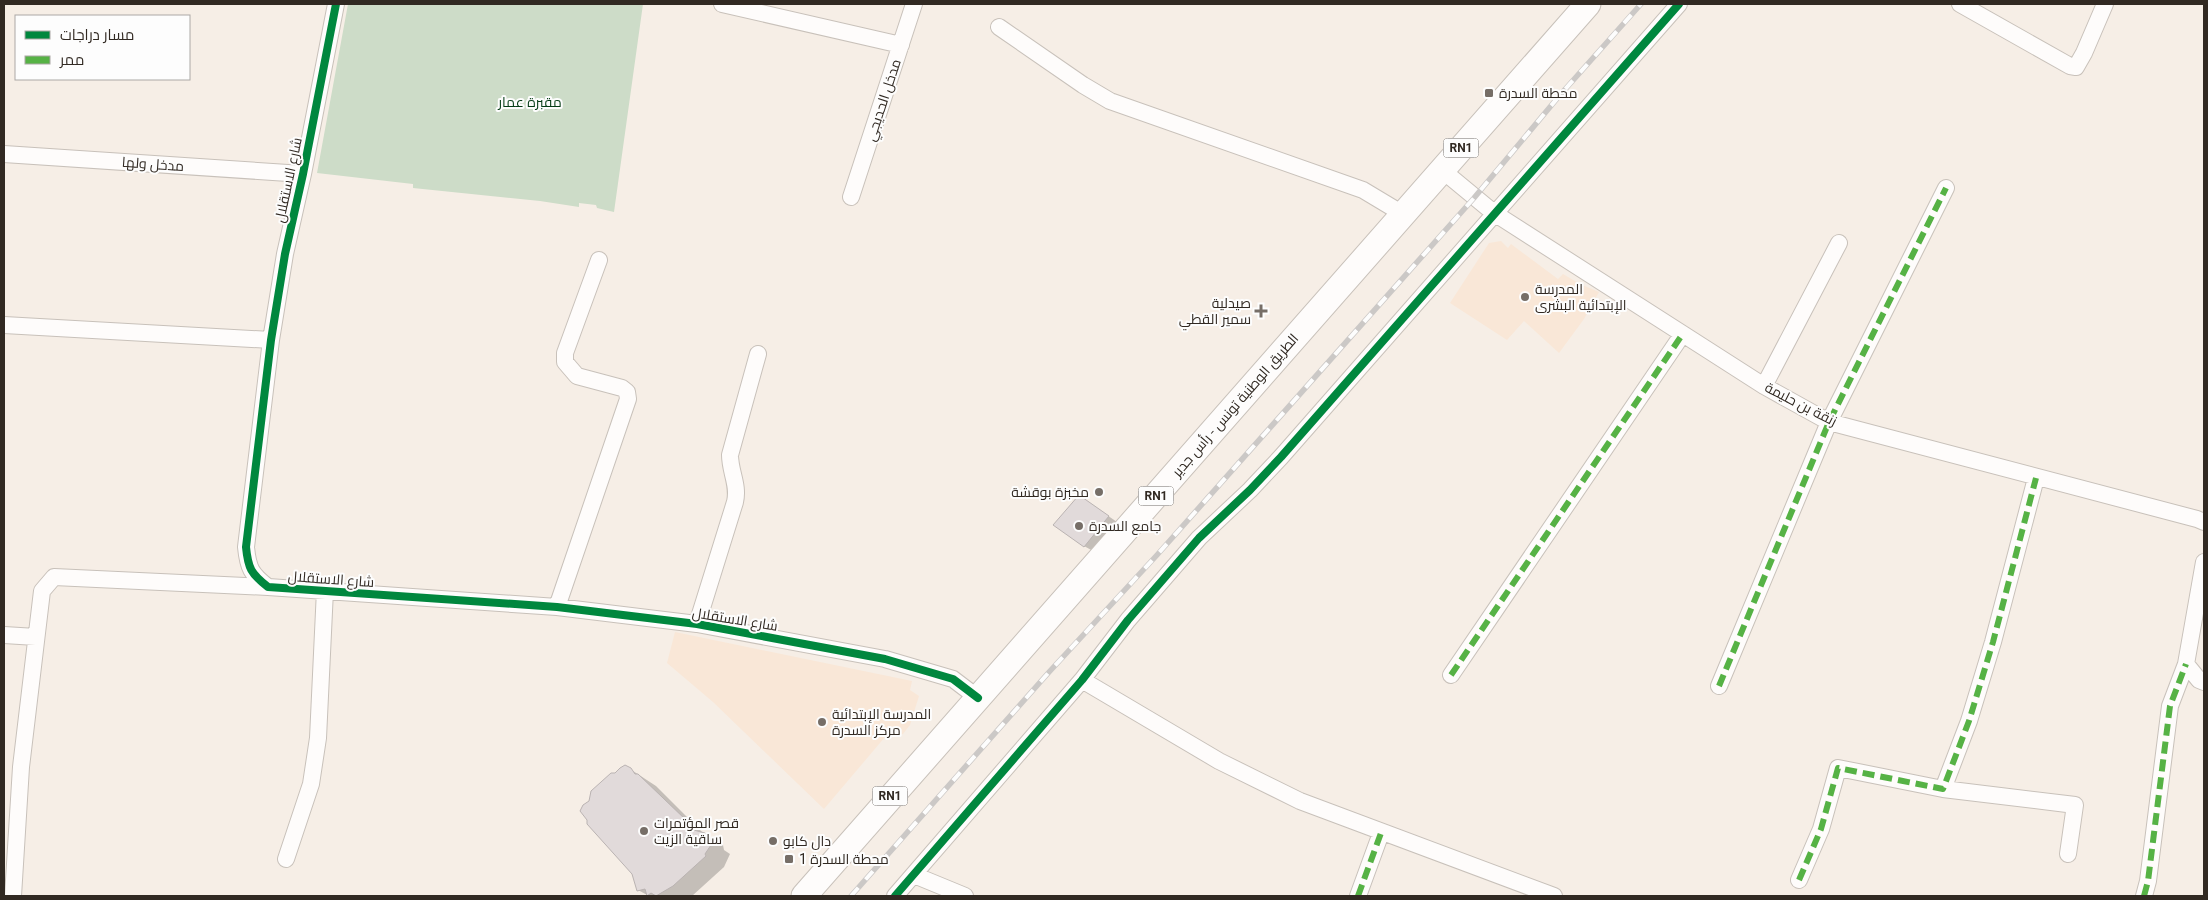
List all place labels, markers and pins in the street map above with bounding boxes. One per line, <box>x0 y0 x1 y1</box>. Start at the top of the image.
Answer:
place label: محطة السدرة <box>1499 85 1577 101</box>
marker: محطة السدرة <box>1483 87 1495 99</box>
place label: المدرسة الإبتدائية البشرى <box>1535 281 1627 314</box>
marker: المدرسة الإبتدائية البشرى <box>1519 291 1531 303</box>
place label: صيدلية سمير القطي <box>1179 295 1251 331</box>
marker: صيدلية سمير القطي <box>1255 305 1267 317</box>
place label: مخبزة بوقشة <box>1011 484 1089 500</box>
marker: مخبزة بوقشة <box>1093 486 1105 498</box>
place label: جامع السدرة <box>1089 518 1161 535</box>
marker: جامع السدرة <box>1073 520 1085 532</box>
place label: المدرسة الإبتدائية مركز السدرة <box>832 706 931 738</box>
marker: المدرسة الإبتدائية مركز السدرة <box>816 716 828 728</box>
place label: قصر المؤتمرات ساقية الزيت <box>654 815 739 847</box>
marker: قصر المؤتمرات ساقية الزيت <box>638 825 650 837</box>
place label: دال كابو <box>783 833 831 850</box>
marker: دال كابو <box>767 835 779 847</box>
place label: محطة السدرة 1 <box>799 851 889 867</box>
marker: محطة السدرة 1 <box>783 853 795 865</box>

